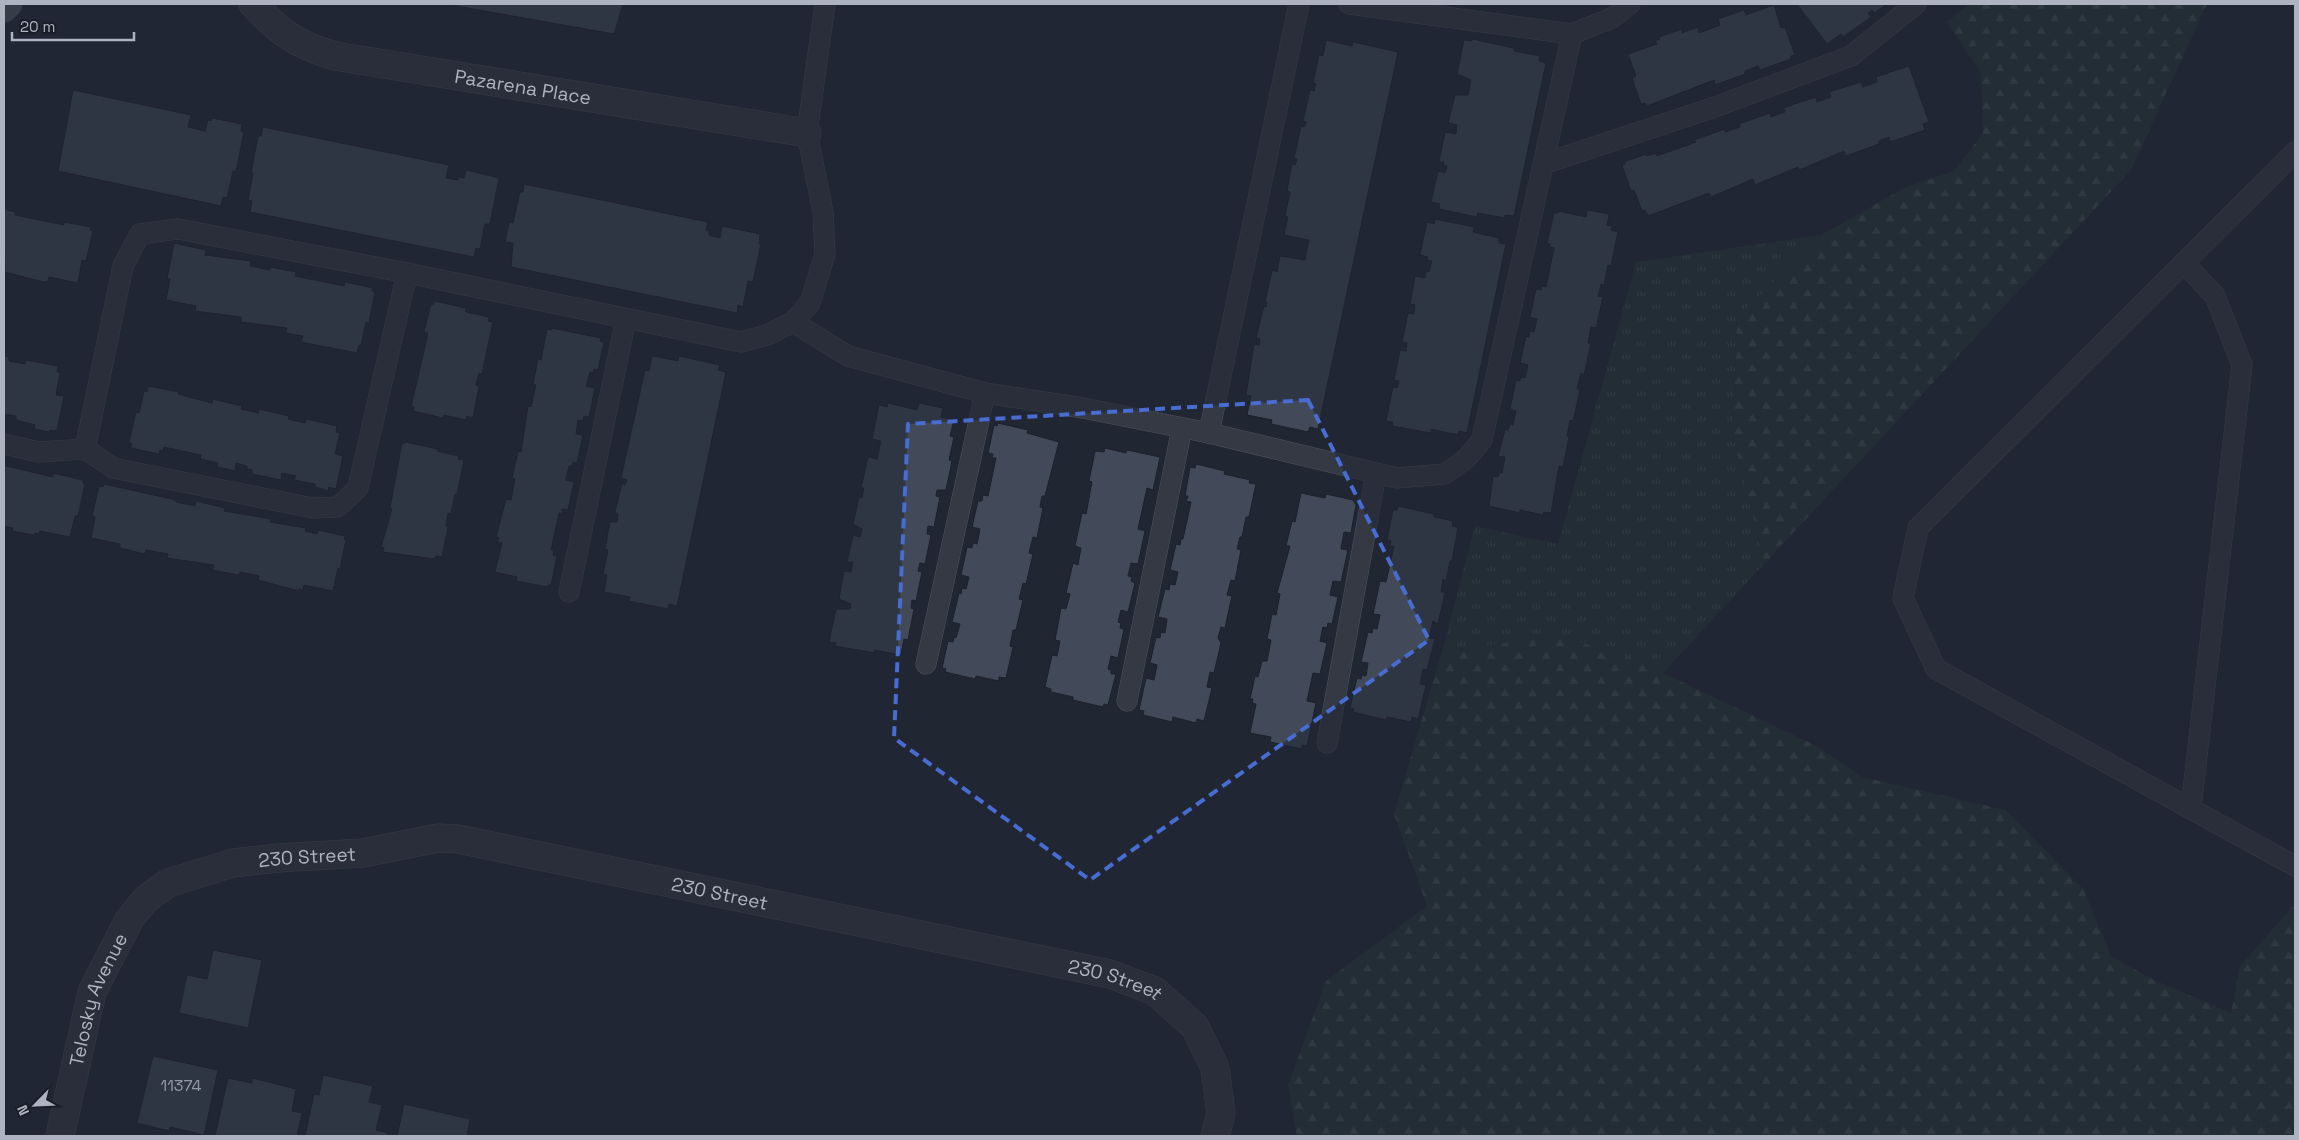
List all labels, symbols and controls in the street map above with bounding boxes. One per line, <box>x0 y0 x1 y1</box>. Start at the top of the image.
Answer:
scale bar <box>12 10 135 42</box>
text: 20 m <box>20 17 55 36</box>
street label: Pazarena Place <box>453 63 593 110</box>
street label: 230 Street <box>257 841 357 873</box>
street label: 230 Street <box>669 871 770 915</box>
street label: Telosky Avenue <box>63 929 133 1069</box>
street label: 230 Street <box>1066 953 1169 1005</box>
house number: 11374 <box>160 1075 202 1096</box>
north arrow <box>10 1080 60 1130</box>
text: N <box>13 1102 33 1118</box>

